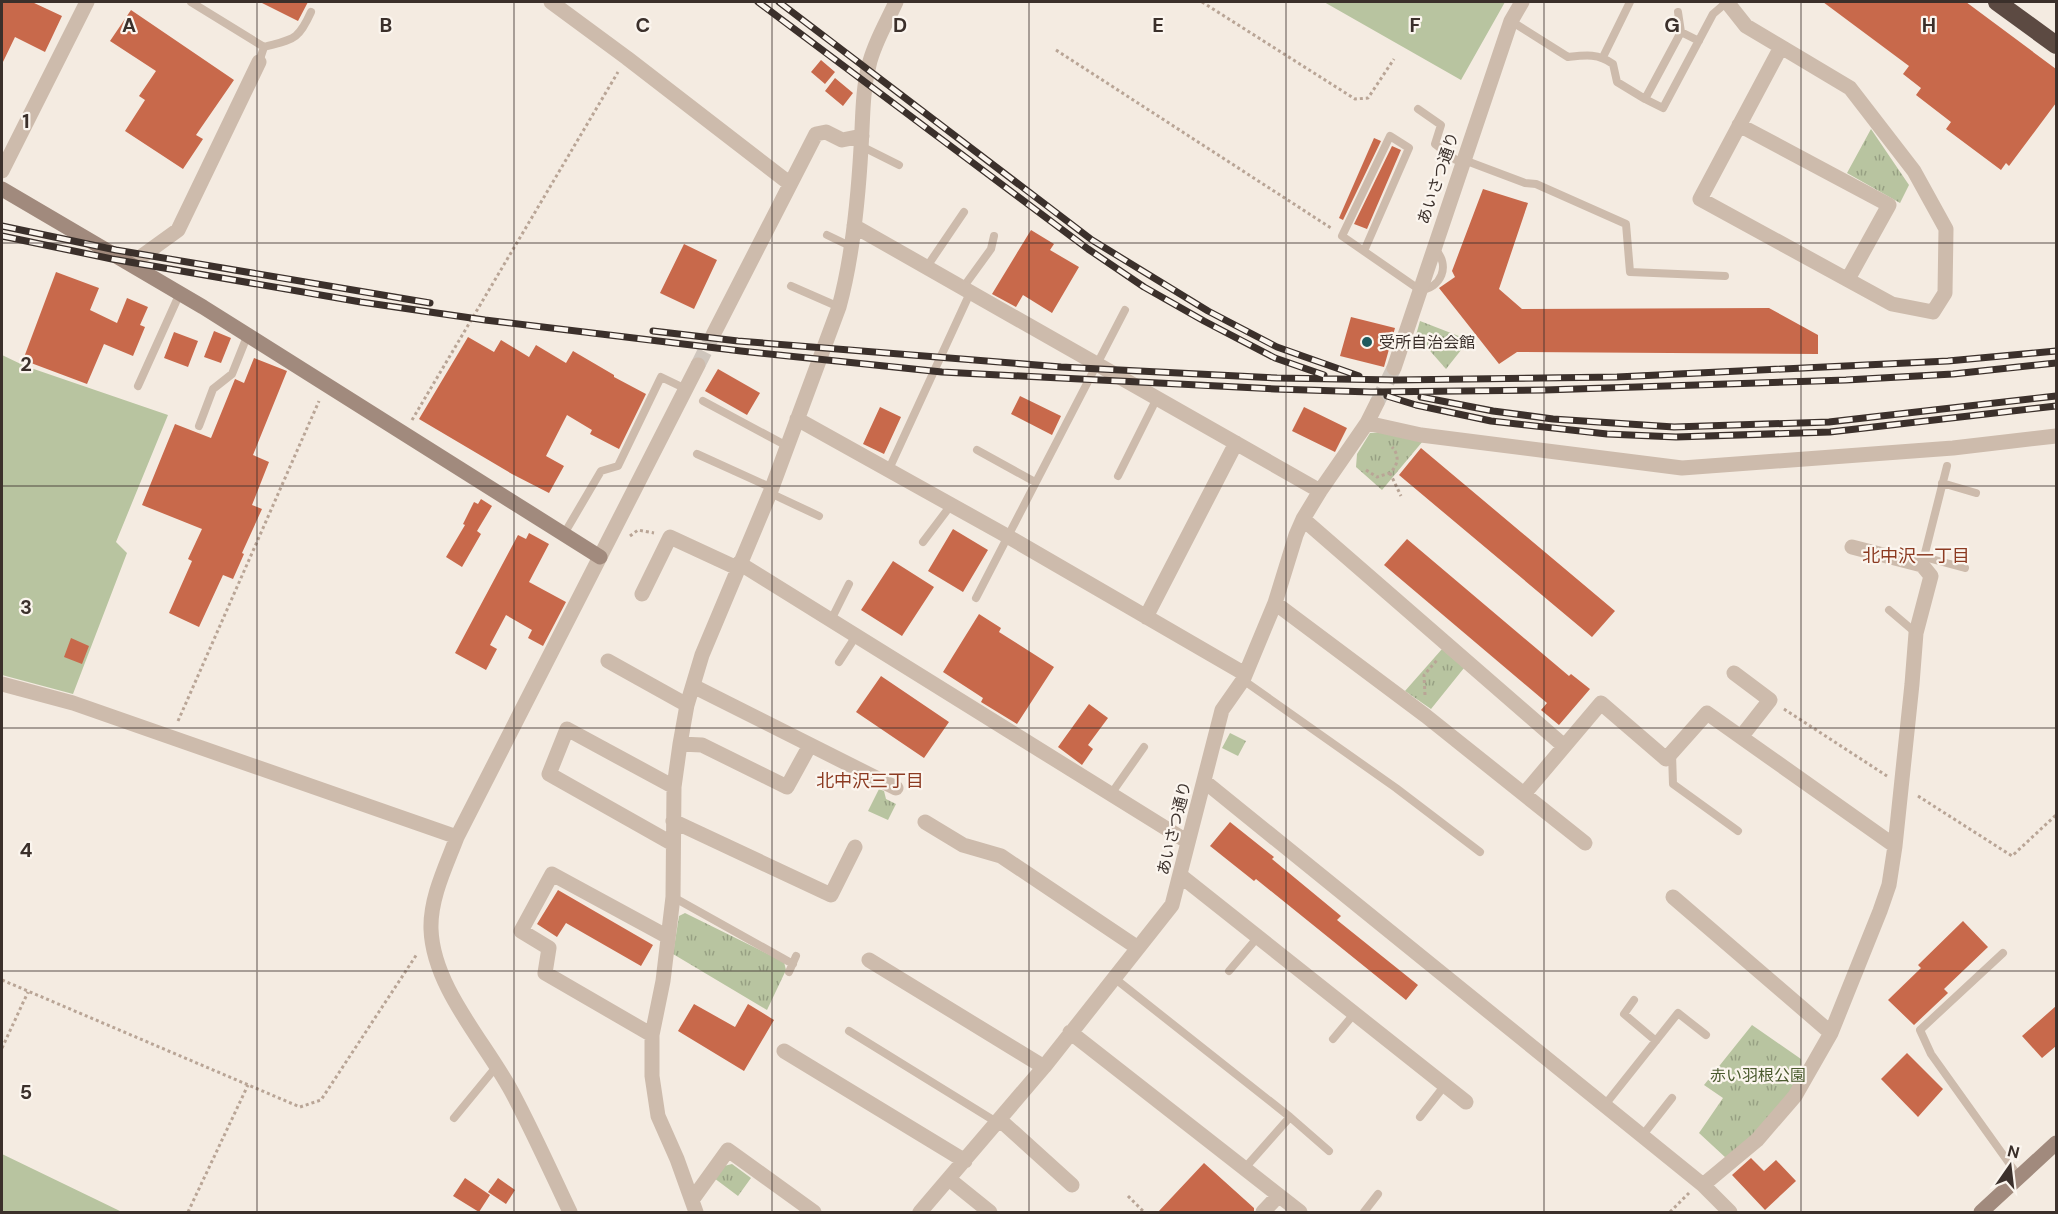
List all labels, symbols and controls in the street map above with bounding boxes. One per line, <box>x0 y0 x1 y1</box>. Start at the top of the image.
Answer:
text: A <box>122 12 136 38</box>
text: B <box>380 12 392 38</box>
text: C <box>636 12 650 38</box>
text: D <box>893 12 907 38</box>
text: E <box>1152 12 1164 38</box>
text: F <box>1409 12 1421 38</box>
text: G <box>1664 12 1680 38</box>
text: H <box>1922 12 1936 38</box>
text: 1 <box>22 108 30 134</box>
street label: あいさつ通り <box>1412 129 1464 227</box>
place label: 受所自治会館 <box>1379 332 1475 353</box>
marker: 受所自治会館 <box>1360 335 1374 349</box>
text: 2 <box>20 351 32 377</box>
district label: 北中沢一丁目 <box>1862 544 1970 568</box>
text: 3 <box>20 594 32 620</box>
district label: 北中沢三丁目 <box>816 769 924 793</box>
street label: あいさつ通り <box>1152 779 1196 877</box>
text: 4 <box>20 837 33 863</box>
park label: 赤い羽根公園 <box>1710 1065 1806 1086</box>
text: 5 <box>20 1079 32 1105</box>
north arrow <box>1980 1136 2040 1196</box>
text: N <box>2005 1140 2022 1164</box>

